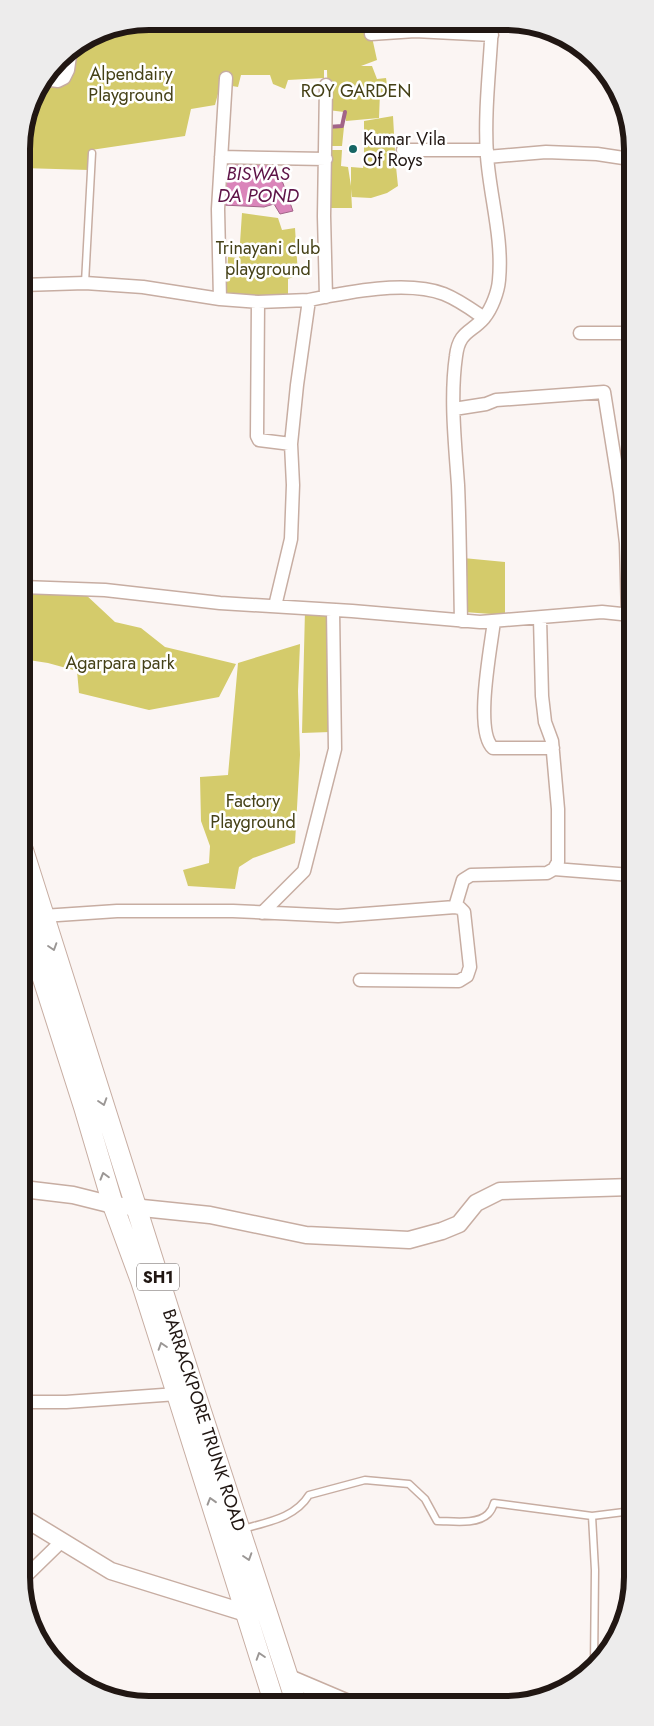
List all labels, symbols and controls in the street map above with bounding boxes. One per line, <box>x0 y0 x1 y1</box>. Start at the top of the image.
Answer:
park label: Alpendairy Playground <box>88 61 174 108</box>
park label: ROY GARDEN <box>301 78 411 104</box>
place label: Kumar Vila Of Roys <box>363 126 446 173</box>
marker: Kumar Vila Of Roys <box>347 143 359 155</box>
water label: BISWAS DA POND <box>217 160 299 209</box>
park label: Trinayani club playground <box>216 235 320 282</box>
park label: Agarpara park <box>65 650 175 676</box>
park label: Factory Playground <box>210 788 296 835</box>
one-way arrow <box>47 942 57 951</box>
one-way arrow <box>97 1097 107 1105</box>
one-way arrow <box>100 1172 110 1180</box>
road number: SH1 <box>137 1264 179 1290</box>
street label: BARRACKPORE TRUNK ROAD <box>156 1306 252 1534</box>
one-way arrow <box>157 1342 167 1351</box>
one-way arrow <box>206 1497 216 1506</box>
one-way arrow <box>242 1552 252 1560</box>
one-way arrow <box>255 1652 265 1661</box>

